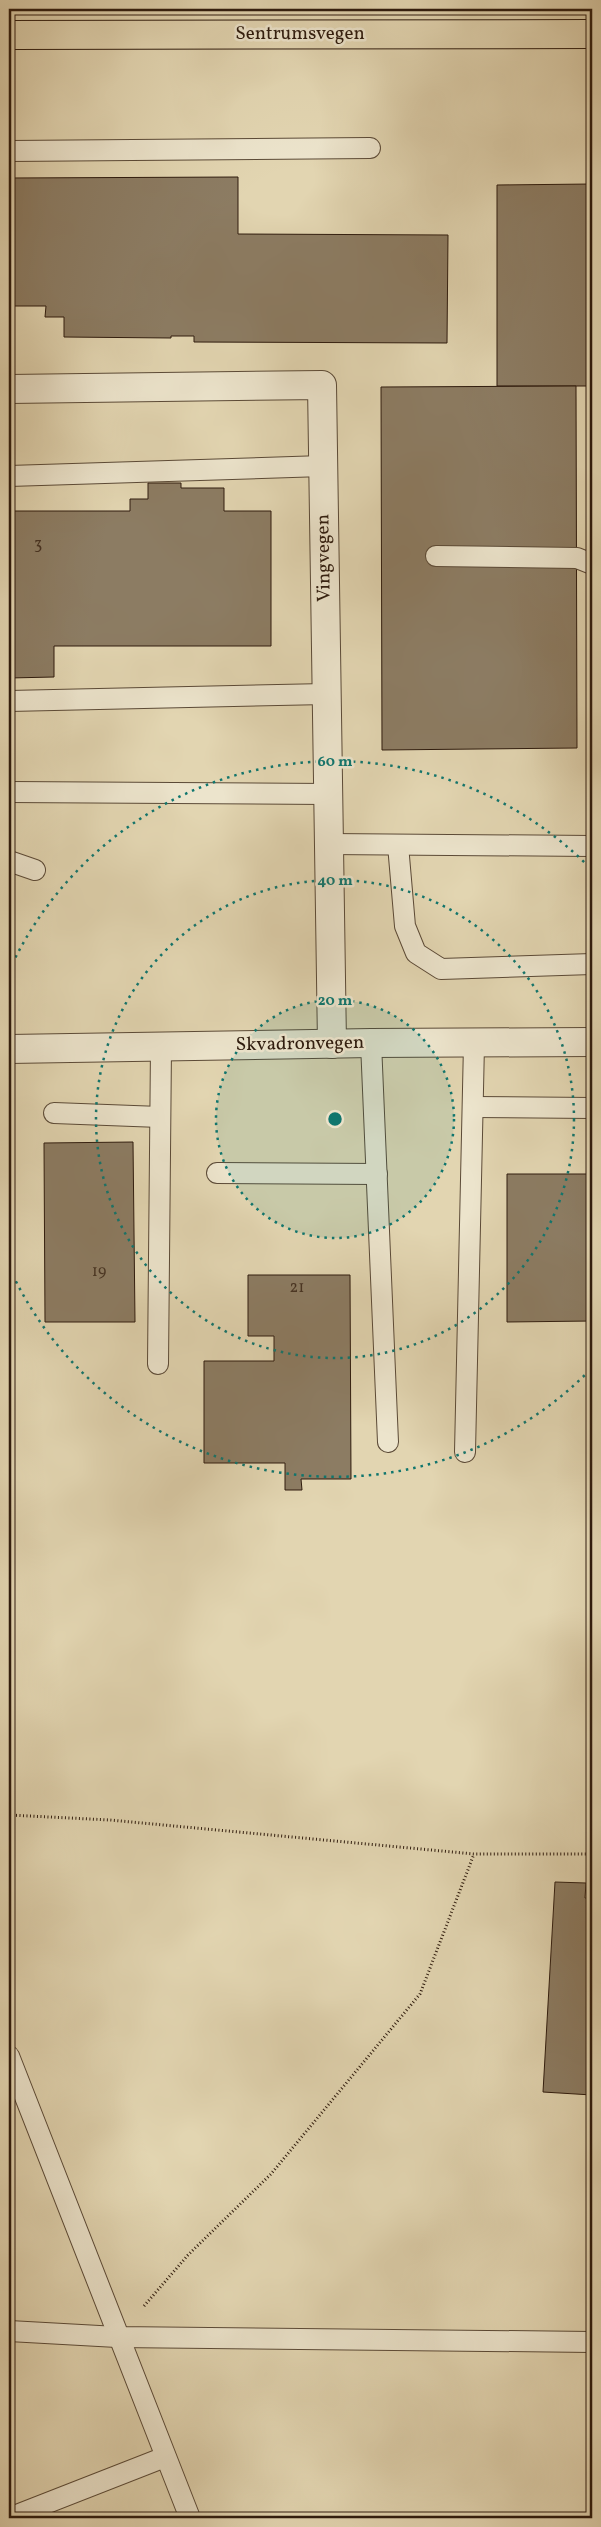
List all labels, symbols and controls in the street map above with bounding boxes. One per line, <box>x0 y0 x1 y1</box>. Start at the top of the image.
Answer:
street label: Sentrumsvegen <box>235 21 365 47</box>
street label: Vingvegen <box>310 514 338 602</box>
house number: 3 <box>34 534 42 556</box>
text: 60 m <box>318 752 353 773</box>
text: 40 m <box>317 871 353 892</box>
text: 20 m <box>318 991 353 1012</box>
street label: Skvadronvegen <box>235 1030 365 1058</box>
centre of rings <box>326 1110 344 1128</box>
house number: 19 <box>92 1261 106 1283</box>
house number: 21 <box>290 1277 304 1299</box>

